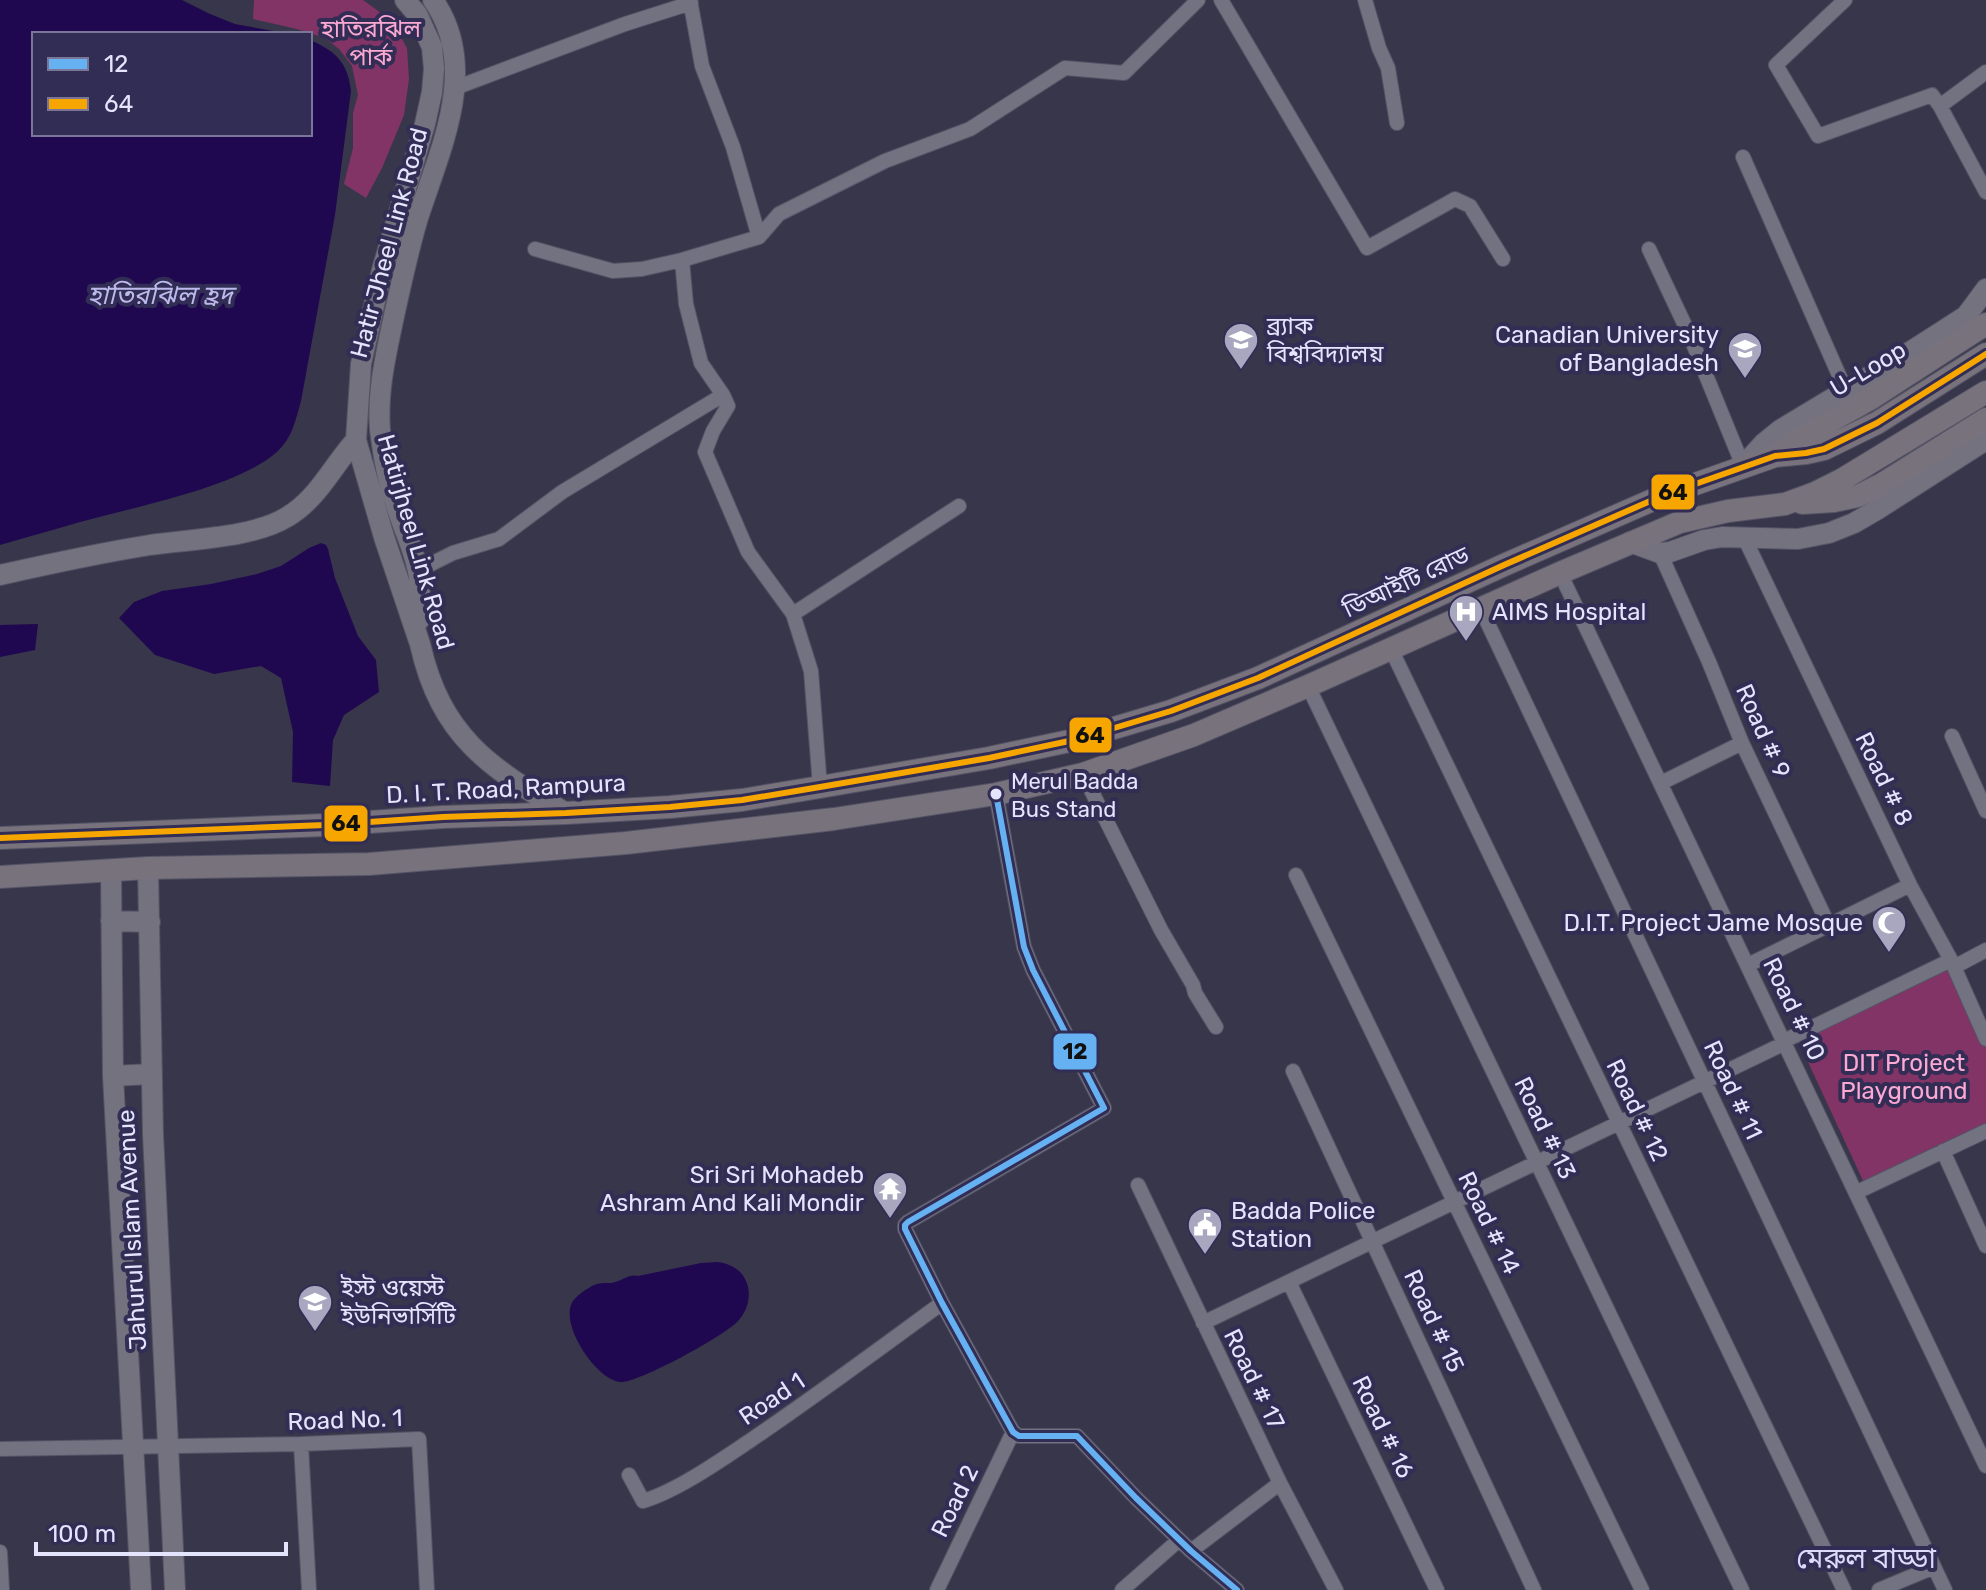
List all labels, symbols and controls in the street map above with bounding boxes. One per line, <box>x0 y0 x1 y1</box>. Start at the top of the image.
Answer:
park label: হাতিরঝিল পার্ক <box>320 15 421 71</box>
legend <box>32 32 312 136</box>
text: 12 <box>104 50 128 78</box>
text: 64 <box>104 90 133 118</box>
street label: Hatir Jheel Link Road <box>345 125 433 361</box>
water label: হাতিরঝিল হ্রদ <box>87 280 237 311</box>
place label: ব্র্যাক বিশ্ববিদ্যালয় <box>1266 312 1384 368</box>
school or university icon: ব্র্যাক বিশ্ববিদ্যালয় <box>1222 321 1260 371</box>
place label: Canadian University of Bangladesh <box>1495 321 1719 377</box>
school or university icon: Canadian University of Bangladesh <box>1726 330 1764 380</box>
street label: U-Loop <box>1825 336 1911 402</box>
street label: Hatirjheel Link Road <box>372 431 460 653</box>
line badge: 64 <box>1650 473 1696 511</box>
text: 64 <box>1658 479 1688 506</box>
street label: ডিআইটি রোড <box>1338 540 1474 624</box>
hospital icon: AIMS Hospital <box>1447 593 1485 643</box>
place label: AIMS Hospital <box>1492 598 1646 626</box>
street label: Road # 9 <box>1730 680 1796 782</box>
line badge: 64 <box>1068 716 1113 754</box>
text: 64 <box>1075 722 1105 749</box>
street label: Road # 8 <box>1849 728 1919 830</box>
place label: Merul Badda Bus Stand <box>1011 768 1138 823</box>
street label: D. I. T. Road, Rampura <box>385 769 627 809</box>
marker: Merul Badda Bus Stand <box>988 786 1004 802</box>
line badge: 64 <box>323 804 369 843</box>
text: 64 <box>331 810 361 837</box>
mosque icon: D.I.T. Project Jame Mosque <box>1870 904 1908 954</box>
place label: D.I.T. Project Jame Mosque <box>1563 909 1863 937</box>
street label: Road # 10 <box>1757 953 1831 1065</box>
line badge: 12 <box>1052 1032 1098 1071</box>
street label: Road # 11 <box>1698 1036 1768 1144</box>
text: 12 <box>1062 1038 1088 1065</box>
park label: DIT Project Playground <box>1840 1049 1968 1105</box>
street label: Road # 12 <box>1600 1055 1674 1165</box>
street label: Road # 13 <box>1508 1072 1582 1184</box>
street label: Jahurul Islam Avenue <box>112 1109 152 1351</box>
place label: Sri Sri Mohadeb Ashram And Kali Mondir <box>600 1161 864 1217</box>
street label: Road # 14 <box>1452 1167 1526 1279</box>
temple icon: Sri Sri Mohadeb Ashram And Kali Mondir <box>871 1170 909 1220</box>
place label: Badda Police Station <box>1231 1197 1375 1253</box>
public building icon: Badda Police Station <box>1186 1206 1224 1256</box>
street label: Road # 15 <box>1398 1265 1470 1377</box>
place label: ইস্ট ওয়েস্ট ইউনিভার্সিটি <box>340 1274 457 1330</box>
school or university icon: ইস্ট ওয়েস্ট ইউনিভার্সিটি <box>296 1283 334 1333</box>
street label: Road # 17 <box>1218 1324 1290 1434</box>
street label: Road 1 <box>734 1367 810 1431</box>
street label: Road # 16 <box>1346 1371 1420 1483</box>
street label: Road No. 1 <box>287 1404 403 1436</box>
street label: Road 2 <box>926 1460 984 1542</box>
scale bar <box>36 1506 286 1556</box>
text: 100 m <box>48 1520 116 1548</box>
district label: মেরুল বাড্ডা <box>1796 1542 1936 1575</box>

